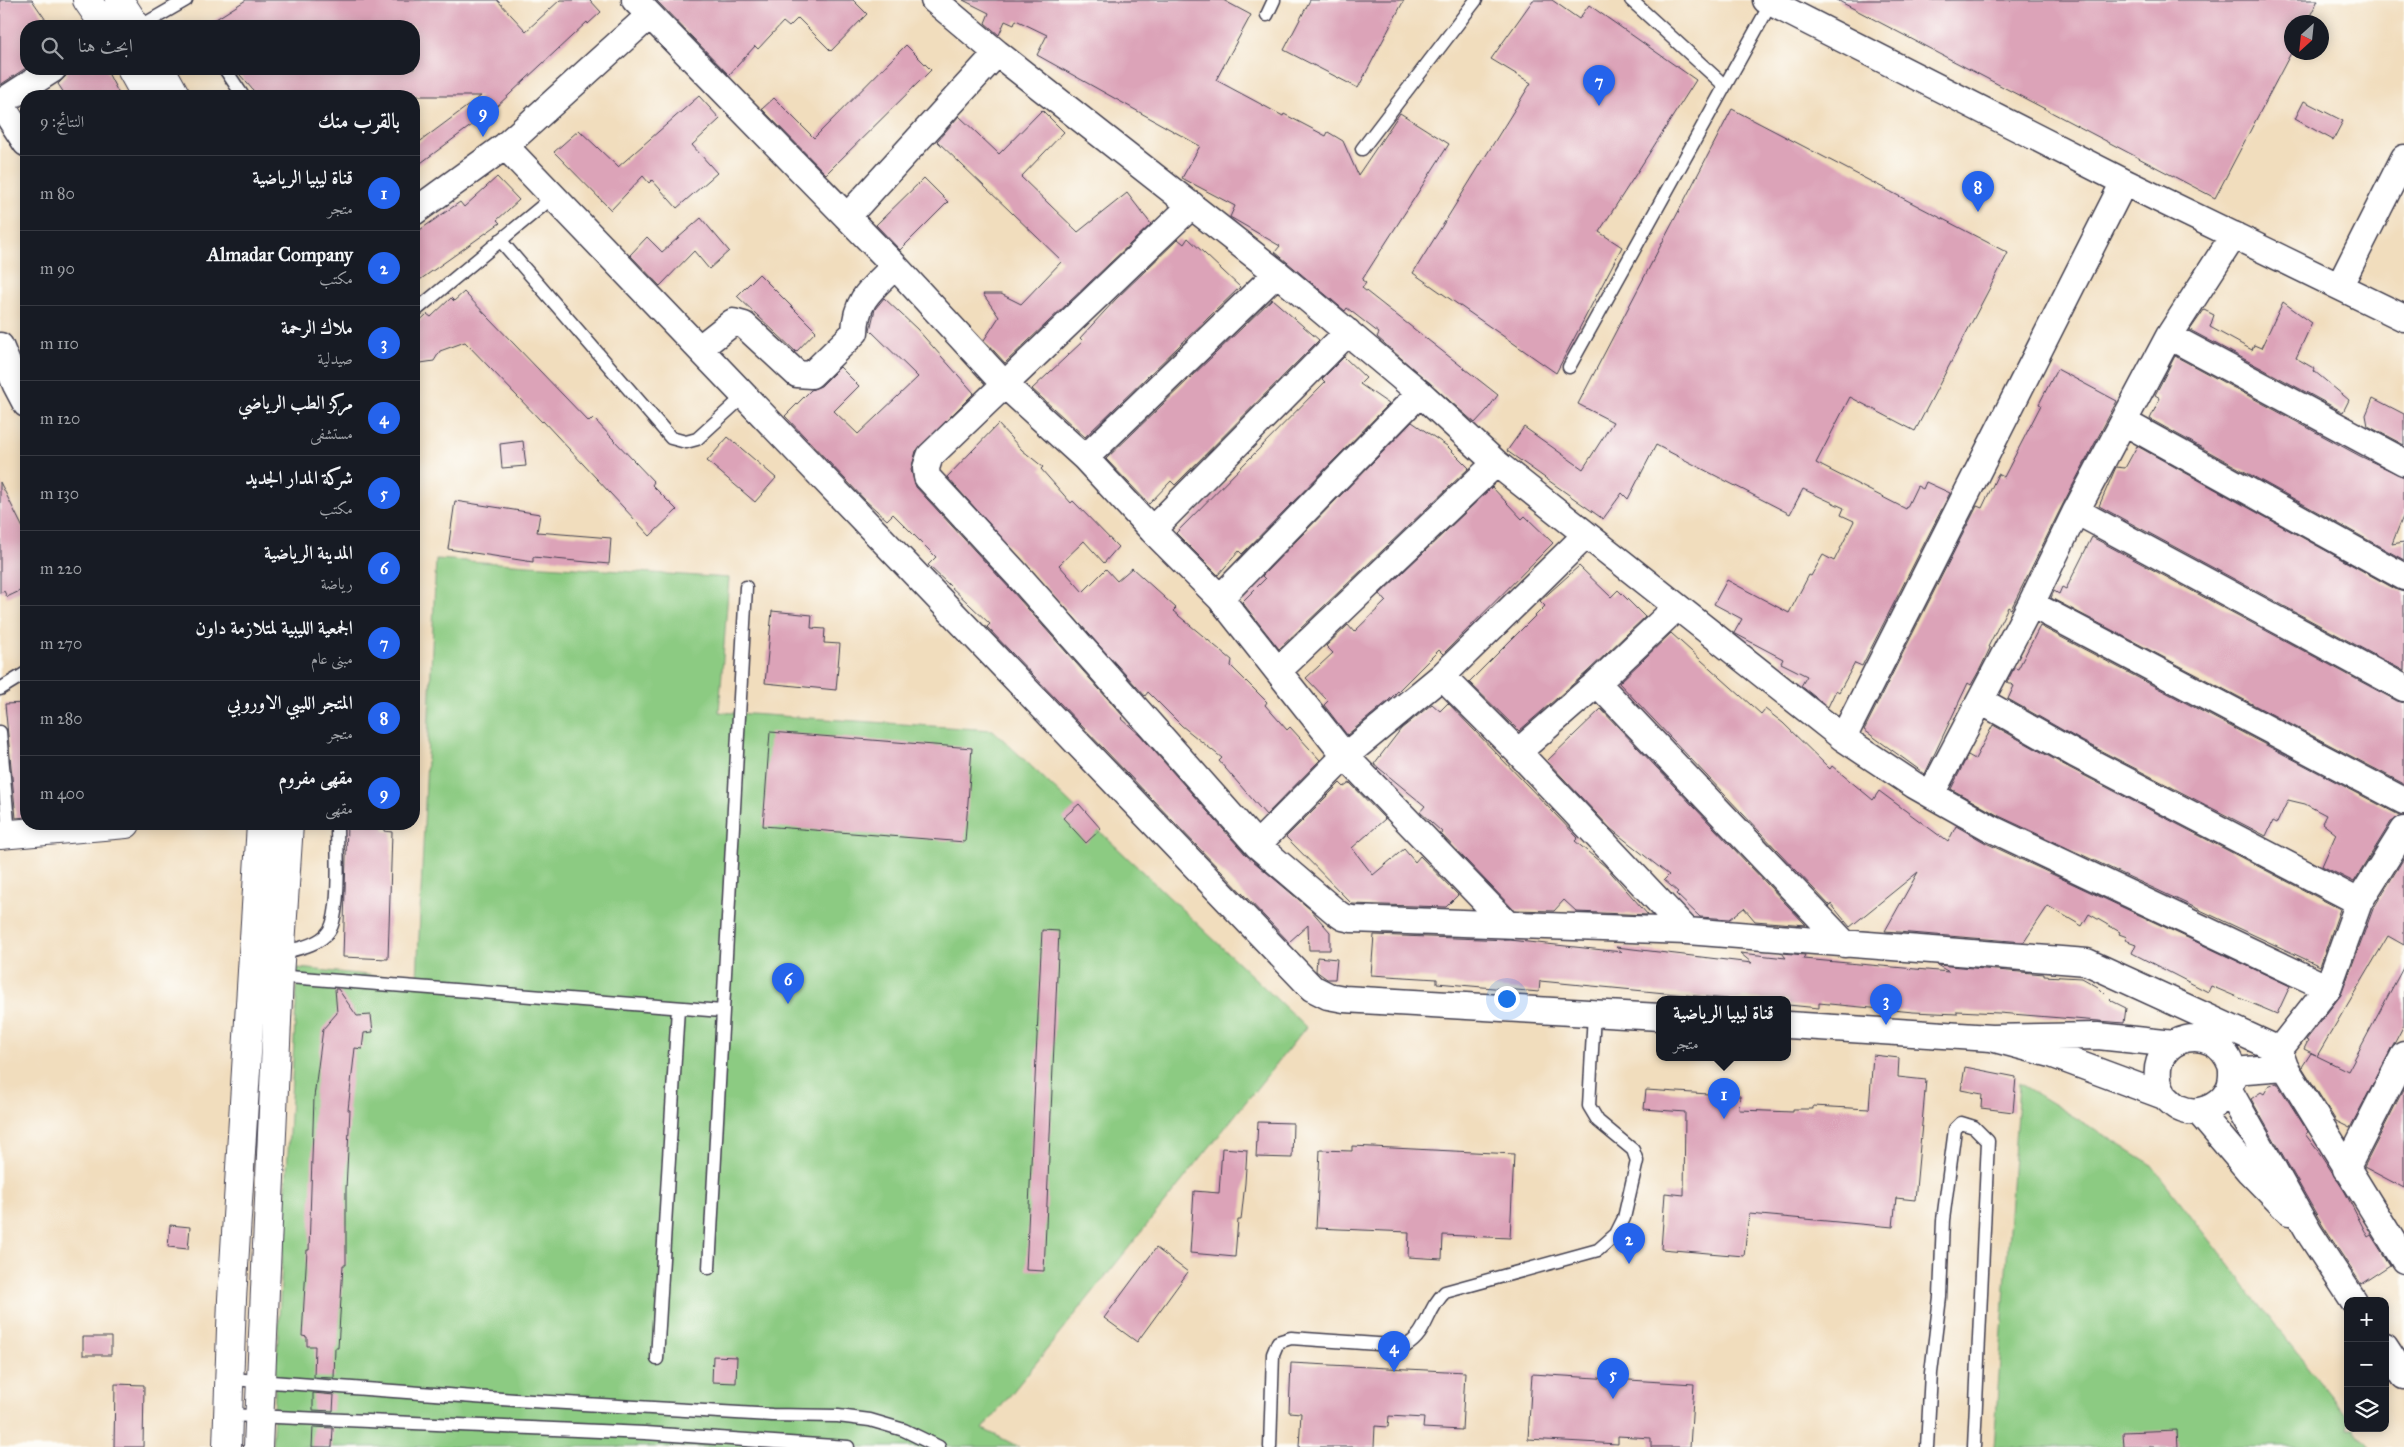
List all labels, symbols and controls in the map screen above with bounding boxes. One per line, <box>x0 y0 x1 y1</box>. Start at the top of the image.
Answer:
north arrow <box>2284 15 2329 60</box>
search box <box>20 20 420 75</box>
icon: search <box>38 34 66 62</box>
text: ابحث هنا <box>78 34 133 57</box>
pin: 7 <box>1583 65 1615 106</box>
pin: 9 <box>467 96 499 137</box>
text: بالقرب منك <box>318 108 400 134</box>
text: النتائج: 9 <box>40 112 84 131</box>
text: قناة ليبيا الرياضية <box>252 166 353 189</box>
pin: 8 <box>1962 171 1994 212</box>
text: 80 m <box>40 184 75 203</box>
text: 1 <box>381 184 387 203</box>
text: متجر <box>328 199 353 218</box>
text: Almadar Company <box>207 243 353 266</box>
text: 90 m <box>40 259 75 278</box>
text: 2 <box>380 259 388 278</box>
text: مكتب <box>319 269 353 288</box>
text: ملاك الرحمة <box>281 316 353 339</box>
text: 110 m <box>40 334 79 353</box>
text: 3 <box>381 334 387 353</box>
text: صيدلية <box>318 349 353 368</box>
text: مركز الطب الرياضي <box>238 391 353 414</box>
text: 120 m <box>40 409 80 428</box>
text: 4 <box>380 409 388 428</box>
text: مستشفى <box>310 424 353 443</box>
text: شركة المدار الجديد <box>245 466 353 489</box>
text: 130 m <box>40 484 79 503</box>
text: 5 <box>380 484 388 503</box>
text: مكتب <box>319 499 353 518</box>
text: المدينة الرياضية <box>264 541 353 564</box>
text: 220 m <box>40 559 82 578</box>
text: 6 <box>380 559 388 578</box>
text: رياضة <box>321 574 353 593</box>
text: الجمعية الليبية لمتلازمة داون <box>195 616 353 639</box>
text: 270 m <box>40 634 82 653</box>
text: 7 <box>380 634 388 653</box>
text: مبنى عام <box>311 649 353 668</box>
text: المتجر الليبي الاوروبي <box>227 691 353 714</box>
text: 280 m <box>40 709 83 728</box>
text: 8 <box>380 709 388 728</box>
text: متجر <box>328 724 353 743</box>
text: مقهى مفروم <box>279 766 353 789</box>
text: 400 m <box>40 784 84 803</box>
text: 9 <box>380 784 388 803</box>
text: مقهى <box>325 799 353 818</box>
pin: 6 <box>772 963 804 1004</box>
pin: 3 <box>1870 984 1902 1025</box>
your location <box>1494 986 1520 1012</box>
popup <box>1656 996 1791 1061</box>
text: قناة ليبيا الرياضية <box>1673 1001 1774 1024</box>
text: متجر <box>1673 1034 1699 1053</box>
pin: 1 <box>1708 1078 1740 1119</box>
pin: 2 <box>1613 1223 1645 1264</box>
map controls <box>2344 1297 2389 1432</box>
button: + <box>2344 1297 2389 1342</box>
pin: 4 <box>1378 1331 1410 1372</box>
button: − <box>2344 1342 2389 1387</box>
pin: 5 <box>1597 1358 1629 1399</box>
button: layers <box>2344 1387 2389 1432</box>

